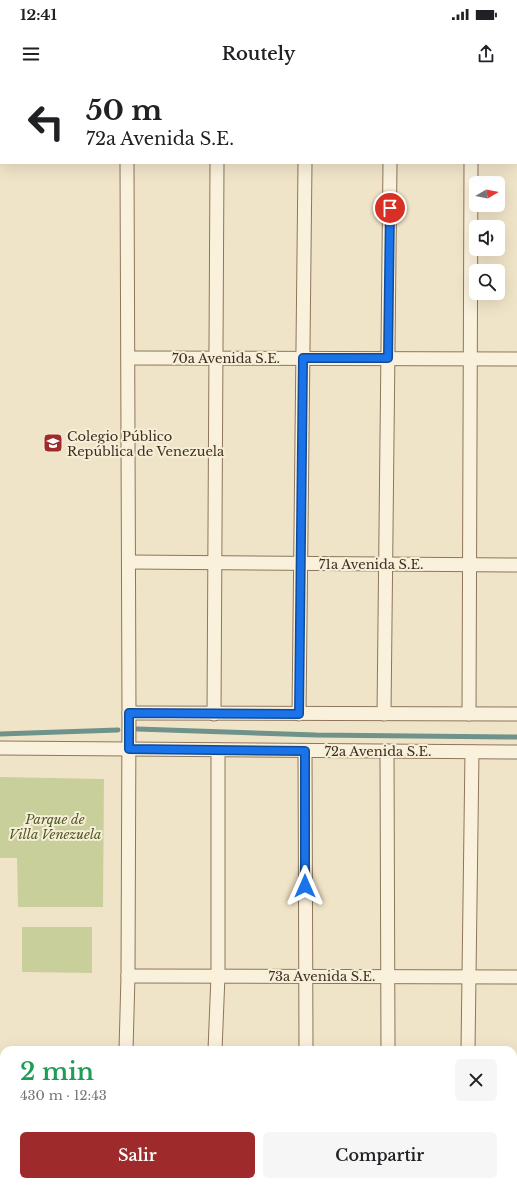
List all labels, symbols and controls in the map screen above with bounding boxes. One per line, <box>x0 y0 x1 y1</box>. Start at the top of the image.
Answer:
text: 12:41 <box>20 5 57 24</box>
icon: menu <box>20 43 42 65</box>
text: Routely <box>222 43 295 65</box>
icon: share <box>475 43 497 65</box>
text: 50 m <box>86 93 162 128</box>
icon: left <box>20 96 72 148</box>
text: 72a Avenida S.E. <box>86 128 234 150</box>
north arrow <box>469 176 505 212</box>
map controls <box>469 176 505 300</box>
pin <box>373 191 407 225</box>
icon: arrive <box>379 197 401 219</box>
button: sound <box>469 220 505 256</box>
button: search <box>469 264 505 300</box>
street label: 70a Avenida S.E. <box>172 350 280 367</box>
place label: Colegio Público República de Venezuela <box>67 428 225 460</box>
school or university icon: Colegio Público República de Venezuela <box>42 432 64 454</box>
street label: 71a Avenida S.E. <box>319 556 423 573</box>
street label: 72a Avenida S.E. <box>325 743 431 760</box>
park label: Parque de Villa Venezuela <box>9 811 101 843</box>
position arrow <box>284 865 326 907</box>
street label: 73a Avenida S.E. <box>269 968 375 985</box>
text: 2 min <box>20 1057 94 1086</box>
button: close <box>455 1059 497 1101</box>
text: 430 m · 12:43 <box>20 1087 107 1104</box>
button: Salir <box>20 1132 255 1178</box>
button: Compartir <box>263 1132 497 1178</box>

